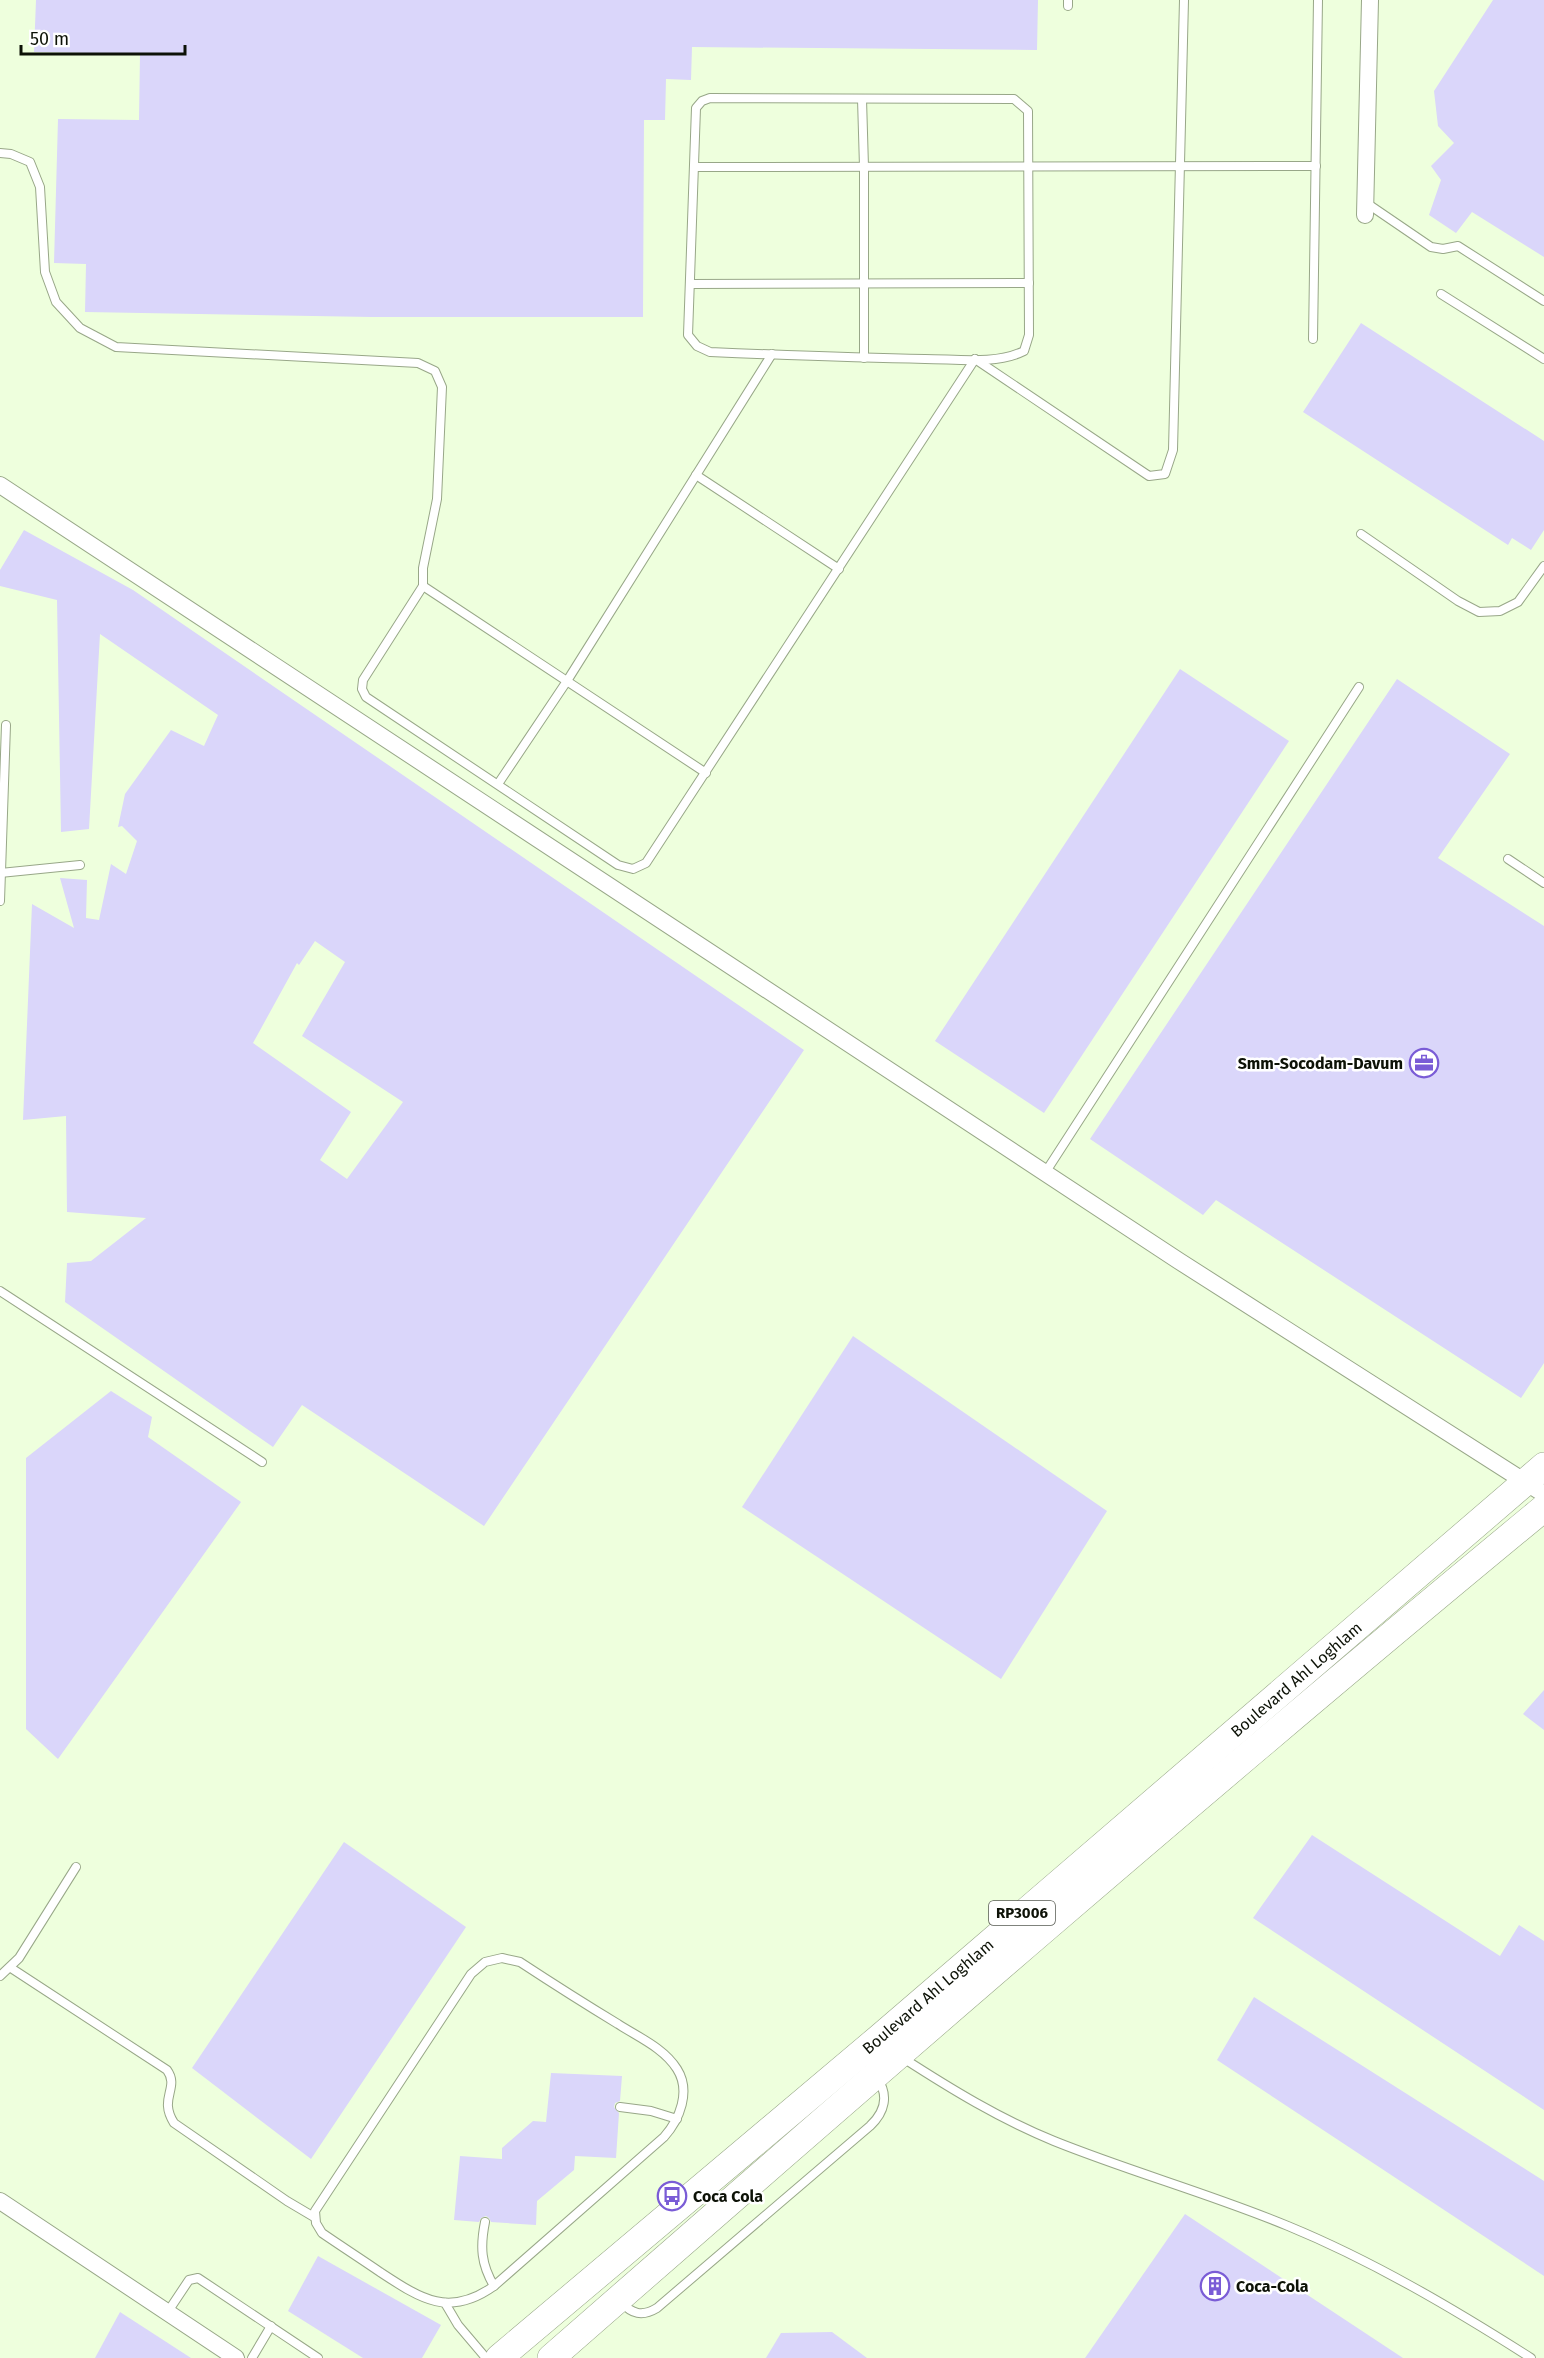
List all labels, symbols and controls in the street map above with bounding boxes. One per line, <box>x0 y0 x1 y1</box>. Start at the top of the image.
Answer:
scale bar <box>21 18 184 56</box>
text: 50 m <box>30 28 69 50</box>
office icon: Smm-Socodam-Davum <box>1408 1047 1440 1079</box>
place label: Smm-Socodam-Davum <box>1238 1054 1403 1073</box>
street label: Boulevard Ahl Loghlam <box>1227 1618 1366 1741</box>
road number: RP3006 <box>989 1901 1055 1925</box>
street label: Boulevard Ahl Loghlam <box>858 1935 997 2058</box>
bus stop icon: Coca Cola <box>656 2180 688 2212</box>
place label: Coca Cola <box>693 2187 763 2206</box>
building icon: Coca-Cola <box>1199 2270 1231 2302</box>
place label: Coca-Cola <box>1236 2277 1309 2296</box>

